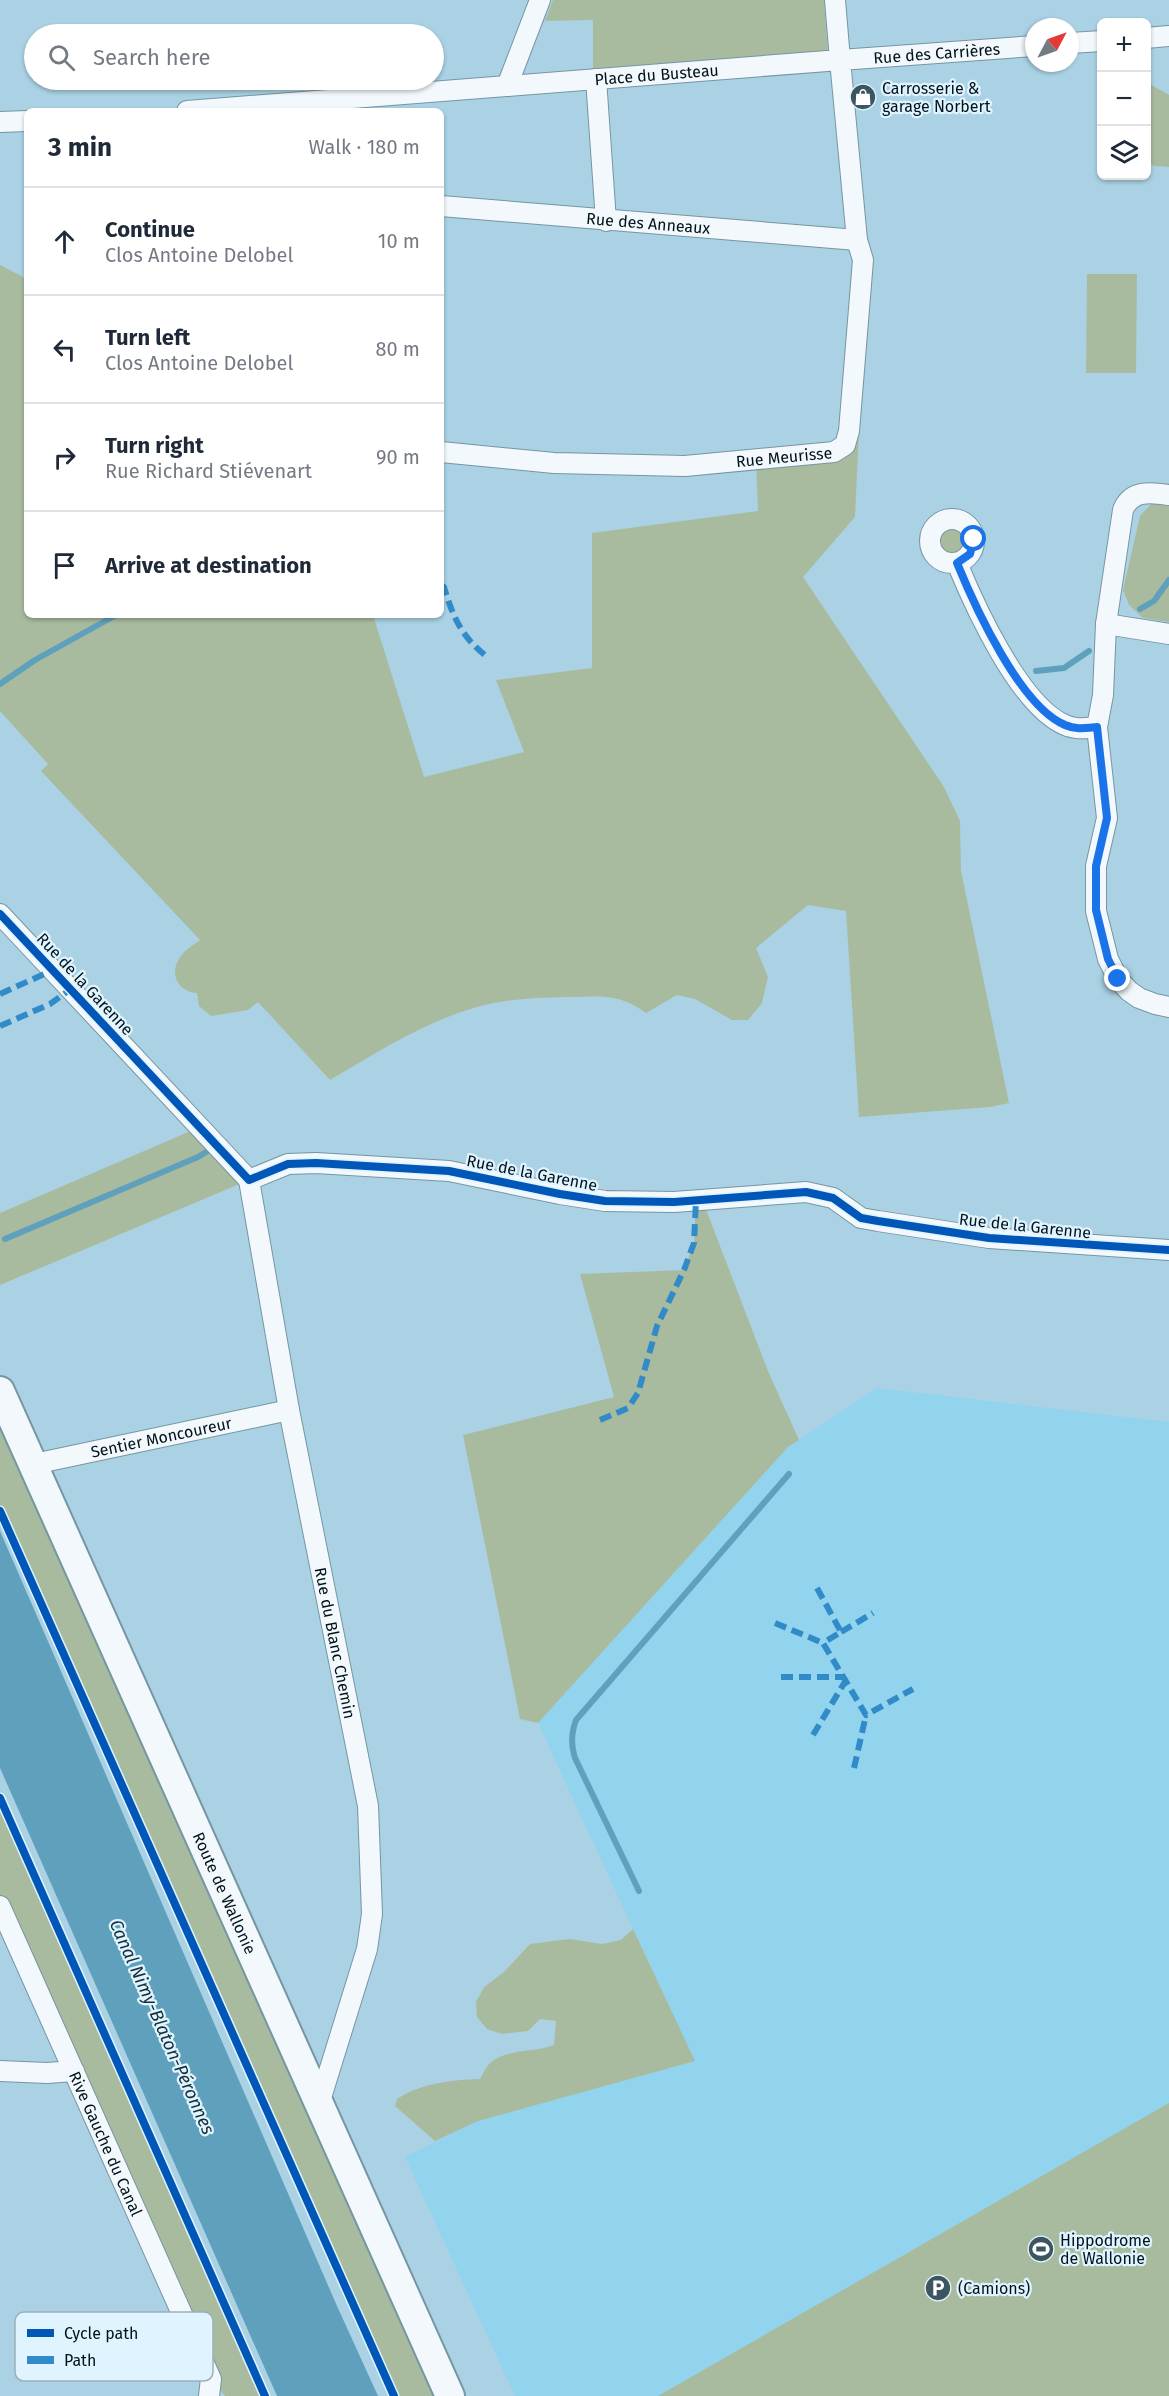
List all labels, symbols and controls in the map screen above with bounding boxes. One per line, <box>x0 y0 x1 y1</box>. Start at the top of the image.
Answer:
north arrow <box>1025 18 1079 72</box>
map controls <box>1097 18 1151 180</box>
button: + <box>1097 18 1151 72</box>
search box <box>24 24 444 90</box>
street label: Rue des Carrières <box>873 39 1001 67</box>
icon: search <box>45 41 78 74</box>
text: Search here <box>93 44 211 71</box>
street label: Place du Busteau <box>594 60 719 89</box>
button: − <box>1097 72 1151 126</box>
place label: Carrosserie & garage Norbert <box>882 79 991 116</box>
shop icon: Carrosserie & garage Norbert <box>848 82 878 112</box>
button: layers <box>1097 126 1151 180</box>
text: 3 min <box>48 132 112 163</box>
text: Walk · 180 m <box>309 135 420 159</box>
street label: Rue des Anneaux <box>586 208 711 237</box>
text: Continue <box>105 216 195 243</box>
icon: ahead <box>48 225 81 258</box>
text: 10 m <box>378 229 420 253</box>
text: Clos Antoine Delobel <box>105 243 293 267</box>
text: Turn left <box>105 324 190 351</box>
icon: left <box>48 333 81 366</box>
text: 80 m <box>375 337 420 361</box>
text: Clos Antoine Delobel <box>105 351 293 375</box>
text: Turn right <box>105 432 204 459</box>
icon: right <box>48 441 81 474</box>
street label: Rue Meurisse <box>735 443 833 471</box>
text: 90 m <box>376 445 420 469</box>
text: Rue Richard Stiévenart <box>105 459 312 483</box>
route start <box>960 525 986 551</box>
icon: arrive <box>48 549 81 582</box>
text: Arrive at destination <box>105 552 312 579</box>
street label: Rue de la Garenne <box>33 929 137 1039</box>
route end <box>1104 965 1130 991</box>
street label: Rue de la Garenne <box>465 1151 599 1195</box>
street label: Rue de la Garenne <box>958 1210 1092 1242</box>
street label: Sentier Moncoureur <box>89 1413 234 1461</box>
street label: Rue du Blanc Chemin <box>311 1566 360 1720</box>
street label: Route de Wallonie <box>189 1829 260 1957</box>
water label: Canal Nimy-Blaton-Péronnes <box>105 1916 219 2138</box>
street label: Rive Gauche du Canal <box>65 2068 147 2219</box>
place label: Hippodrome de Wallonie <box>1060 2231 1151 2268</box>
sports icon: Hippodrome de Wallonie <box>1026 2234 1056 2264</box>
parking icon: (Camions) <box>923 2273 953 2303</box>
place label: (Camions) <box>958 2279 1030 2298</box>
legend <box>15 2312 213 2381</box>
text: Cycle path <box>64 2324 138 2343</box>
text: Path <box>64 2351 96 2370</box>

